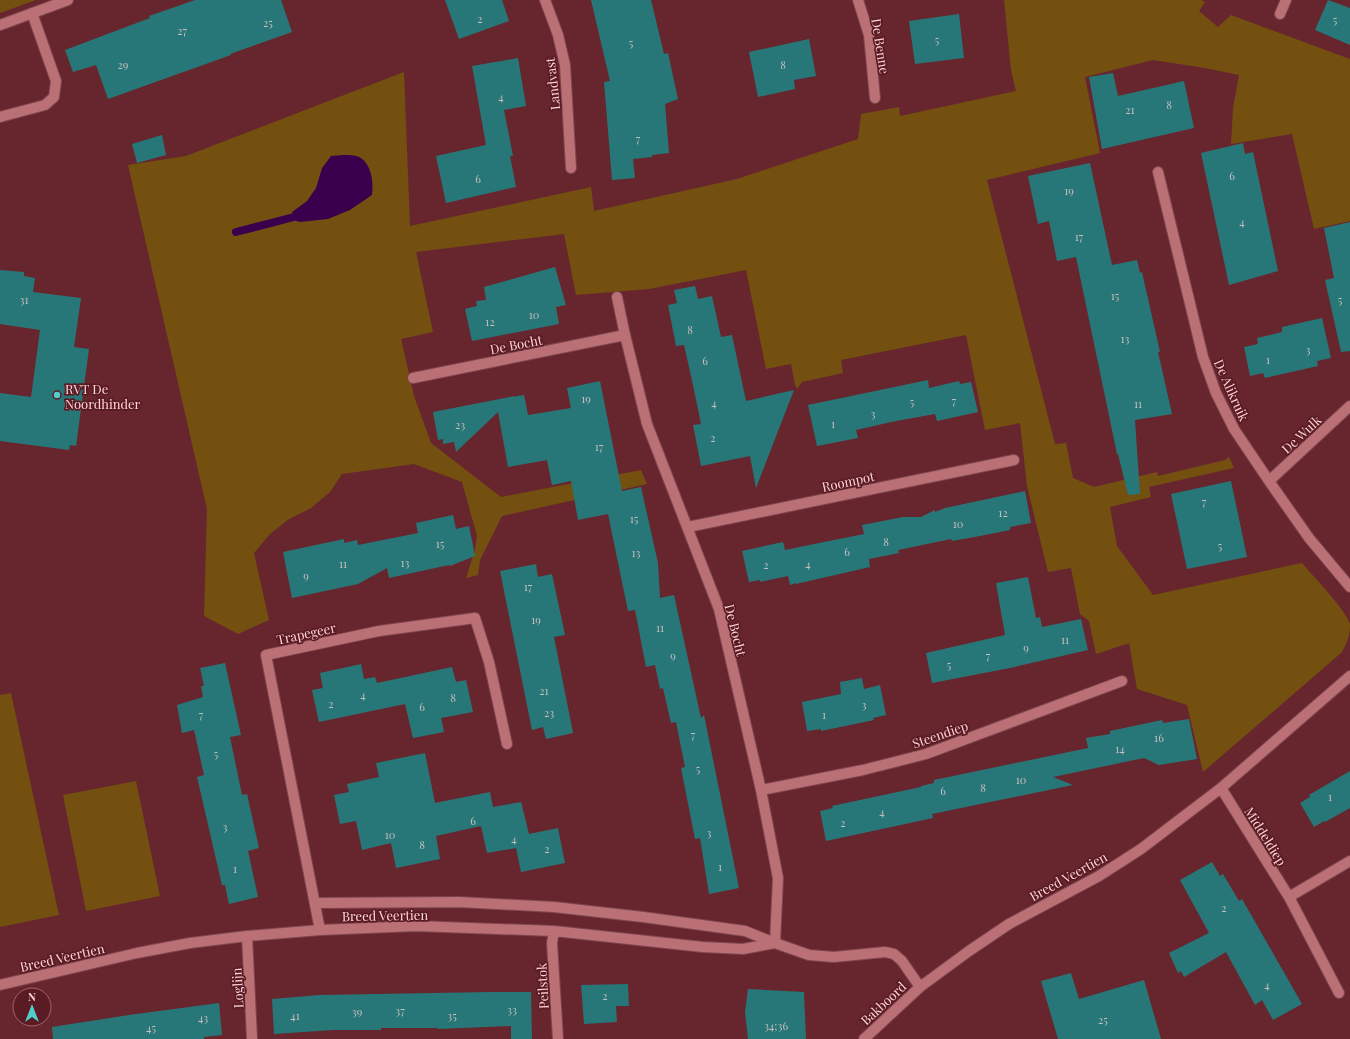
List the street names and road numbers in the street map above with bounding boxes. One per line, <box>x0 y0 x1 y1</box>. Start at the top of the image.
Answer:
street label: De Benne <box>868 17 894 75</box>
street label: Landvast <box>541 57 563 111</box>
street label: De Bocht <box>488 331 544 357</box>
street label: De Alikruik <box>1211 356 1254 424</box>
street label: De Wulk <box>1277 411 1325 457</box>
street label: Roompot <box>820 467 876 495</box>
street label: De Bocht <box>721 602 751 658</box>
street label: Trapegeer <box>275 618 337 648</box>
street label: Steendiep <box>910 717 970 751</box>
street label: Middeldiep <box>1241 804 1291 868</box>
street label: Breed Veertien <box>1026 848 1110 904</box>
street label: Breed Veertien <box>342 906 428 924</box>
street label: Breed Veertien <box>18 939 106 975</box>
street label: Peilstok <box>532 962 552 1009</box>
street label: Loglijn <box>227 967 247 1009</box>
street label: Bakboord <box>857 977 910 1028</box>

